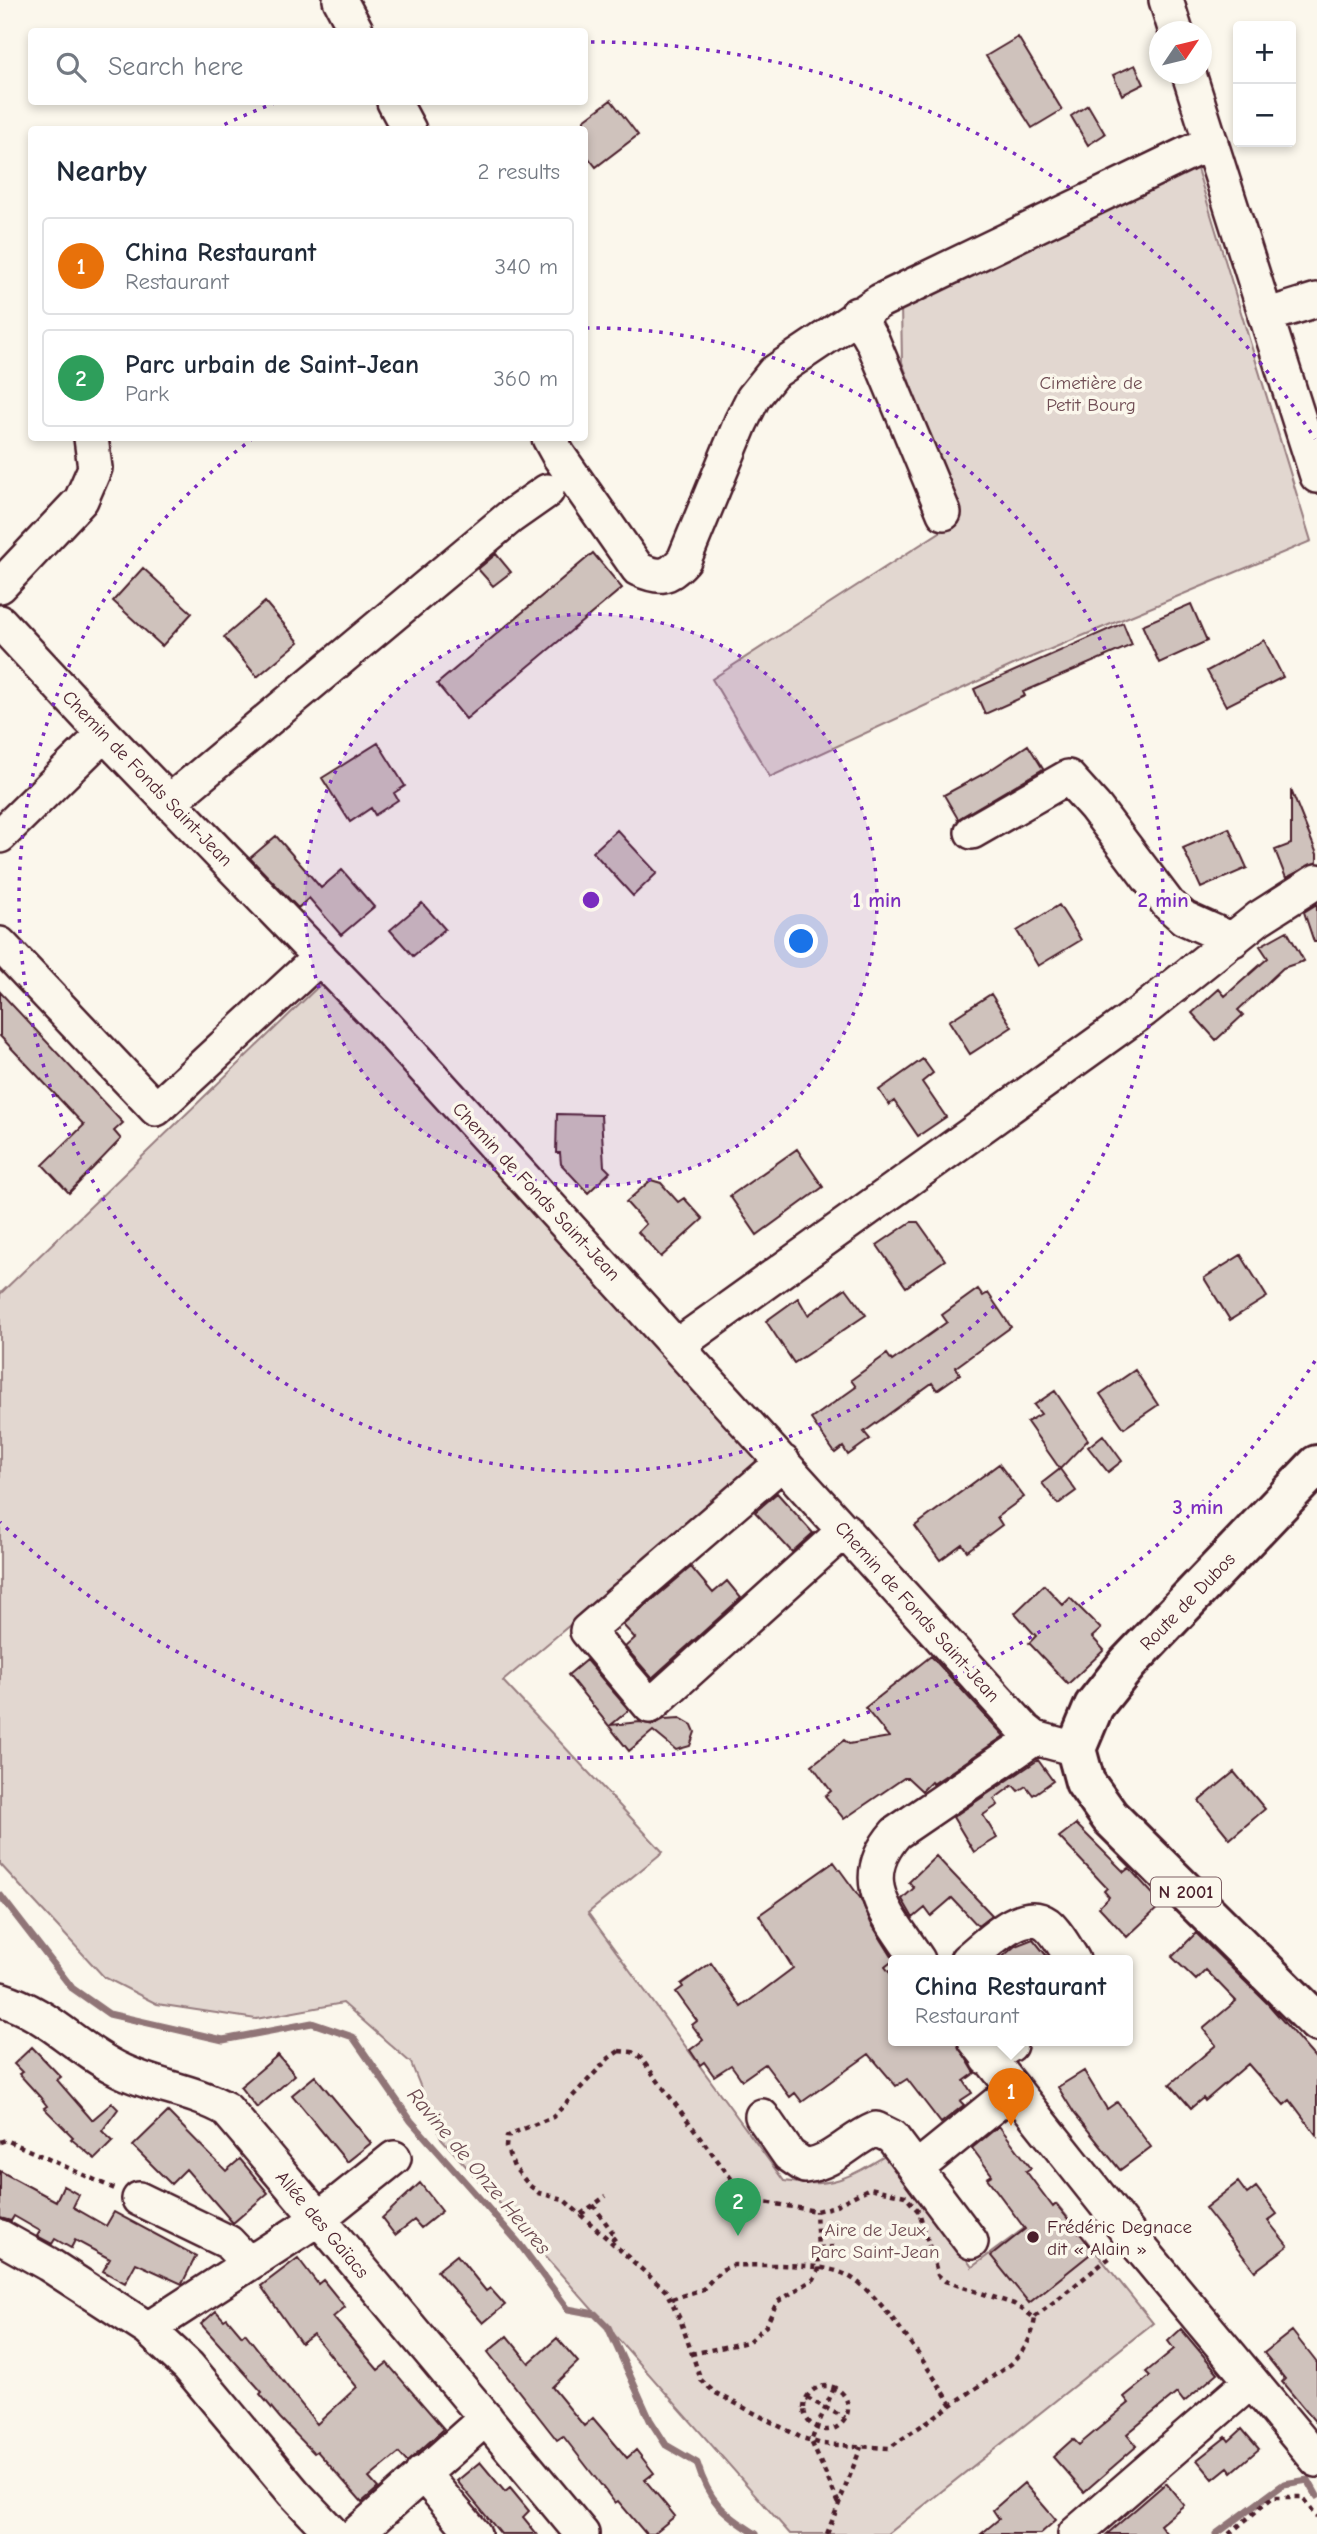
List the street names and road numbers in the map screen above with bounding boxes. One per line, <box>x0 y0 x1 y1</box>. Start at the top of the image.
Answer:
street label: Chemin de Fonds Saint-Jean <box>58 686 237 871</box>
street label: Chemin de Fonds Saint-Jean <box>448 1098 625 1285</box>
street label: Chemin de Fonds Saint-Jean <box>830 1517 1004 1707</box>
street label: Route de Dubos <box>1136 1548 1240 1655</box>
road number: N 2001 <box>1151 1878 1221 1906</box>
street label: Allée des Gaïacs <box>271 2167 374 2283</box>

